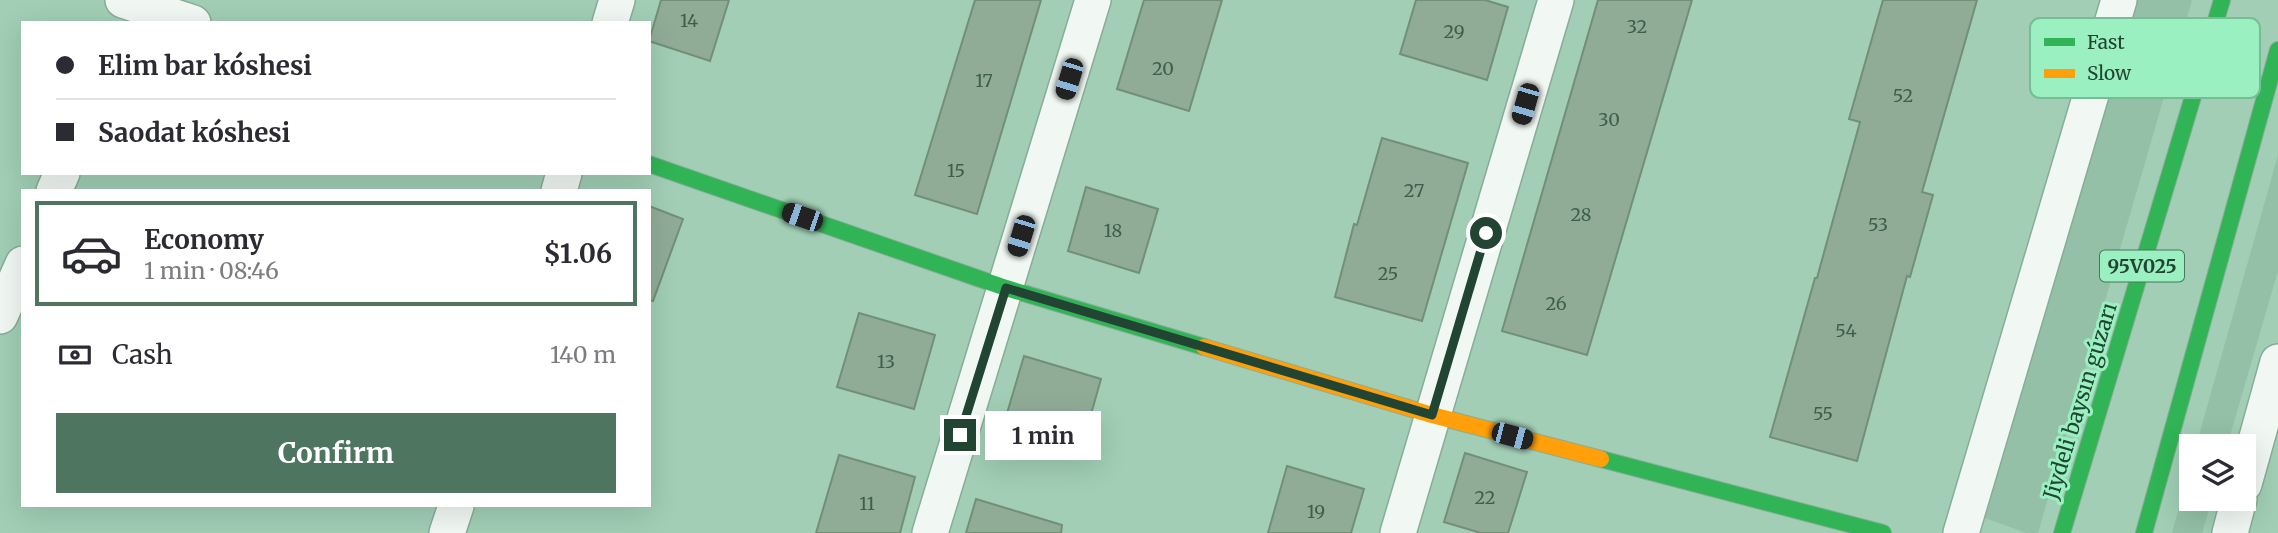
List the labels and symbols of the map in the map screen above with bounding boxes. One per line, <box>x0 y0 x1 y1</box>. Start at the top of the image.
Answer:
house number: 14 <box>680 9 698 32</box>
house number: 32 <box>1627 15 1647 38</box>
legend <box>2030 18 2260 98</box>
house number: 29 <box>1443 20 1465 43</box>
text: Fast <box>2087 30 2125 54</box>
car <box>1053 56 1086 102</box>
house number: 20 <box>1152 57 1174 80</box>
text: Slow <box>2087 61 2132 85</box>
house number: 17 <box>975 69 993 92</box>
car <box>1510 81 1541 127</box>
house number: 52 <box>1893 84 1913 107</box>
house number: 30 <box>1598 108 1620 131</box>
house number: 15 <box>947 159 965 182</box>
house number: 27 <box>1404 179 1424 202</box>
car <box>779 200 826 234</box>
house number: 28 <box>1570 203 1592 226</box>
car <box>1005 213 1038 259</box>
house number: 53 <box>1868 213 1888 236</box>
route start <box>1470 217 1502 249</box>
house number: 18 <box>1104 219 1122 242</box>
road number: 95V025 <box>2100 250 2184 282</box>
house number: 25 <box>1378 262 1398 285</box>
house number: 26 <box>1545 292 1567 315</box>
street label: Jiydeli baysın gúzarı <box>2037 299 2123 504</box>
house number: 54 <box>1835 319 1857 342</box>
house number: 13 <box>877 350 895 373</box>
house number: 55 <box>1813 402 1833 425</box>
callout: 1 min <box>984 410 1100 460</box>
route end <box>944 419 976 451</box>
car <box>1489 420 1536 452</box>
house number: 22 <box>1474 486 1496 509</box>
house number: 11 <box>859 492 875 515</box>
house number: 19 <box>1307 500 1325 523</box>

